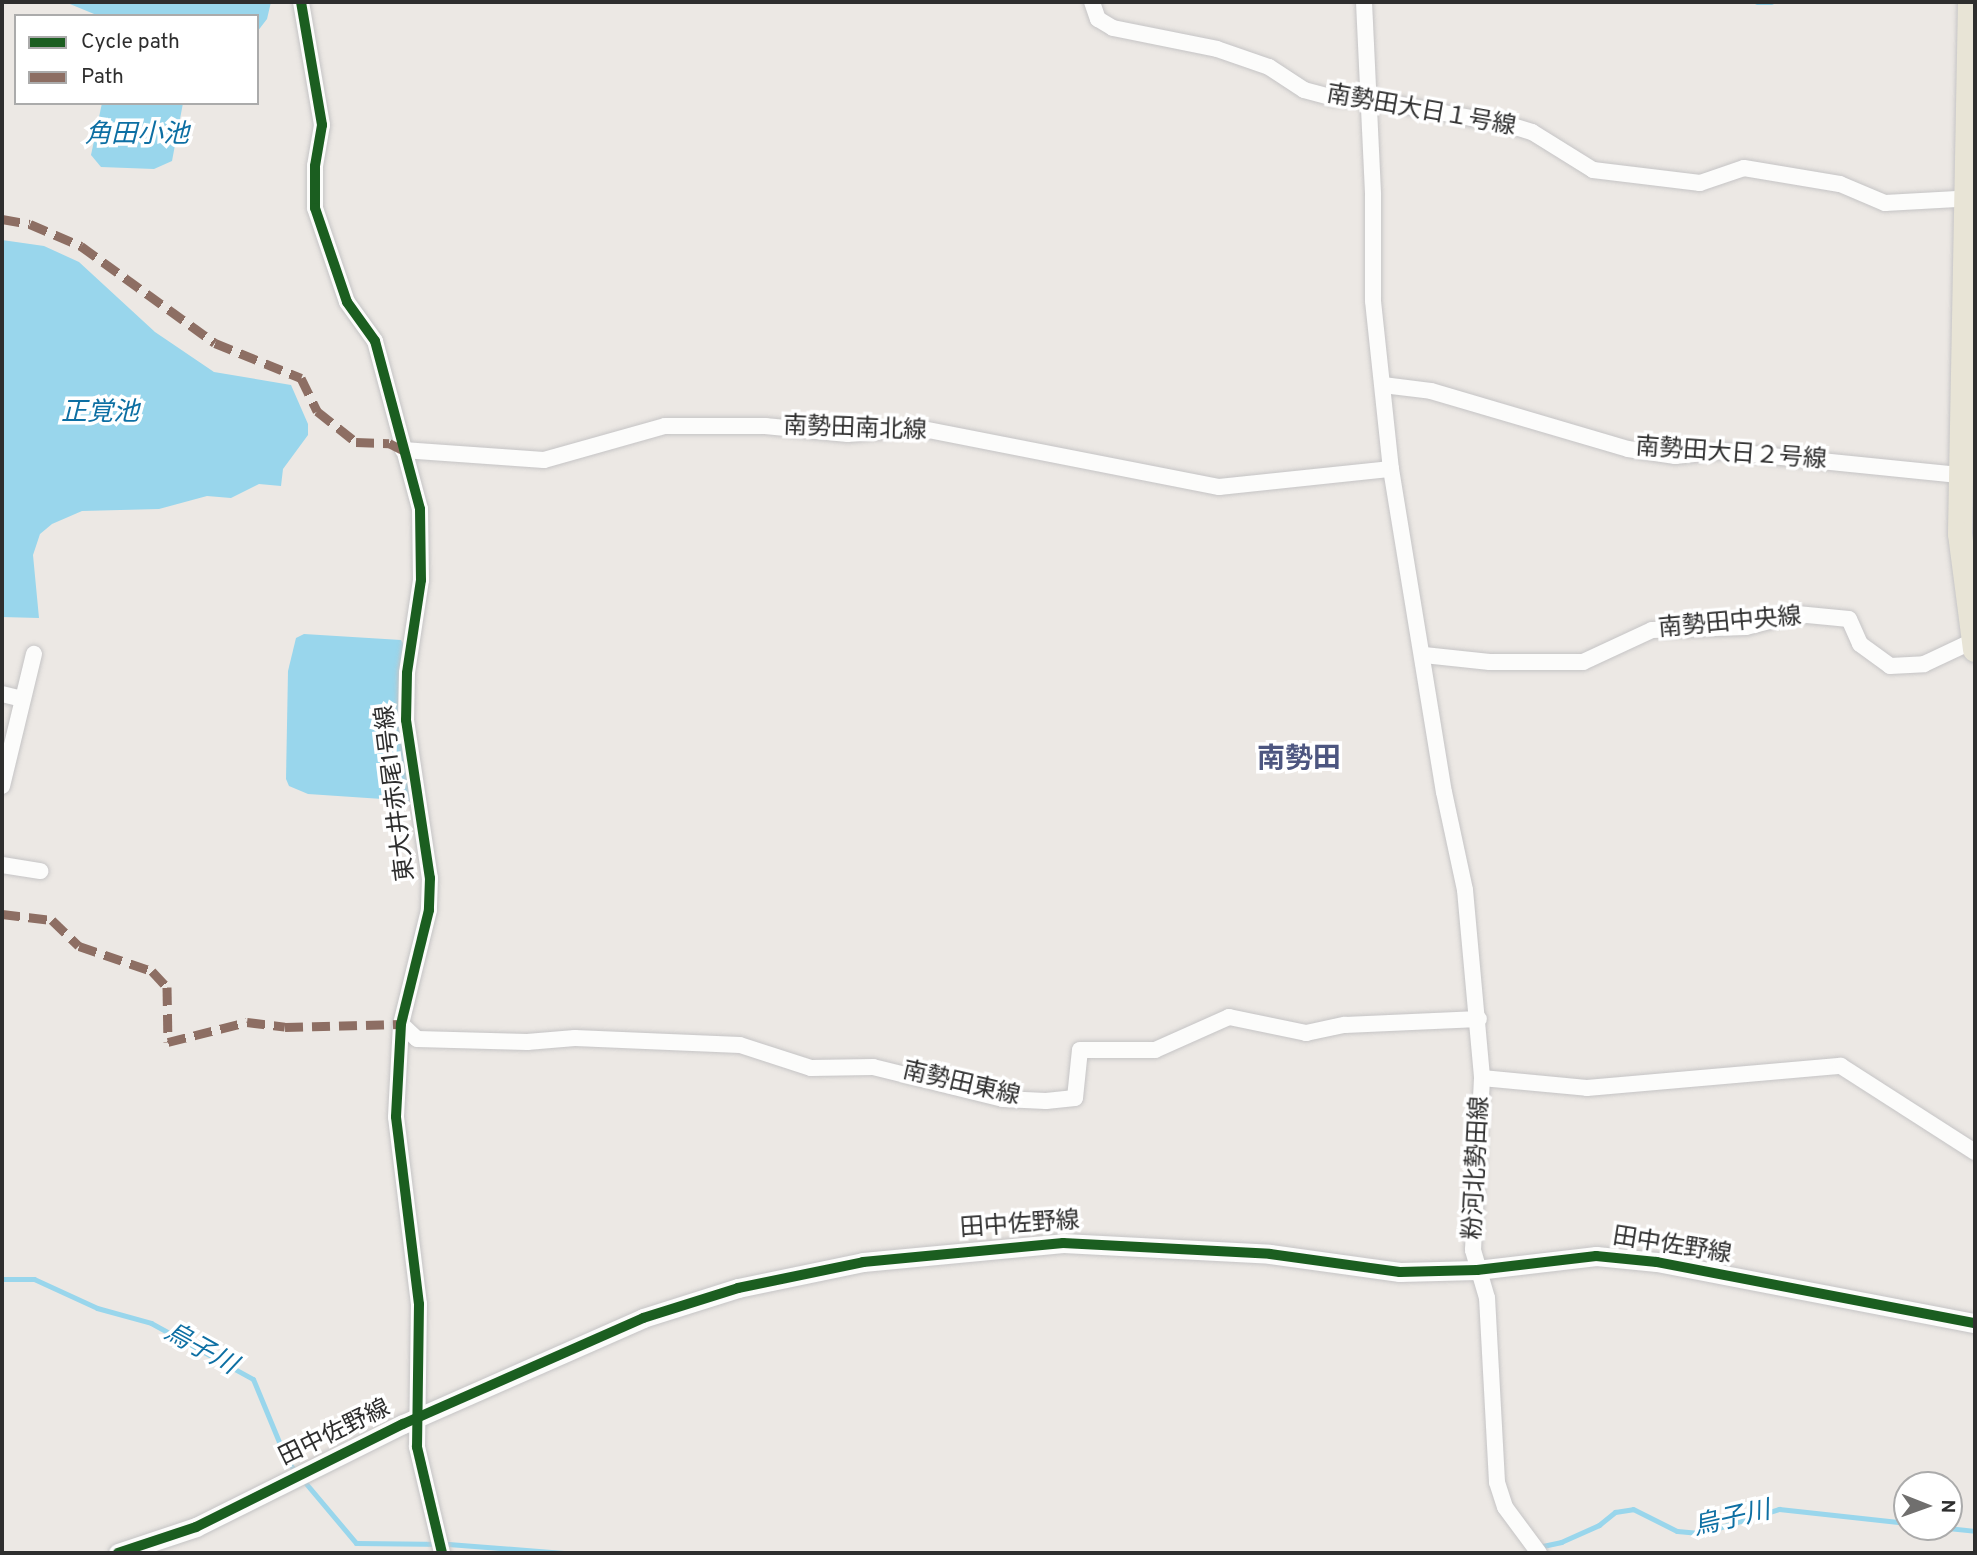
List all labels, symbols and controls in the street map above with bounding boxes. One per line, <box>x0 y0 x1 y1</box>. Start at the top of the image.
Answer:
legend <box>14 14 259 105</box>
text: Cycle path <box>81 29 180 56</box>
text: Path <box>81 64 124 91</box>
street label: 南勢田大日１号線 <box>1324 81 1518 143</box>
water label: 角田小池 <box>85 120 189 152</box>
water label: 正覚池 <box>61 398 139 430</box>
street label: 南勢田南北線 <box>783 413 927 447</box>
street label: 南勢田大日２号線 <box>1634 434 1828 476</box>
street label: 南勢田中央線 <box>1657 603 1803 645</box>
street label: 東大井赤尾1号線 <box>372 703 422 883</box>
district label: 南勢田 <box>1257 743 1341 777</box>
street label: 南勢田東線 <box>899 1057 1023 1113</box>
street label: 粉河北勢田線 <box>1460 1095 1496 1241</box>
street label: 田中佐野線 <box>959 1207 1081 1245</box>
street label: 田中佐野線 <box>1610 1223 1734 1271</box>
water label: 烏子川 <box>158 1317 242 1383</box>
street label: 田中佐野線 <box>275 1395 395 1473</box>
north arrow <box>1893 1471 1963 1541</box>
water label: 烏子川 <box>1690 1496 1774 1544</box>
text: N <box>1935 1499 1959 1513</box>

